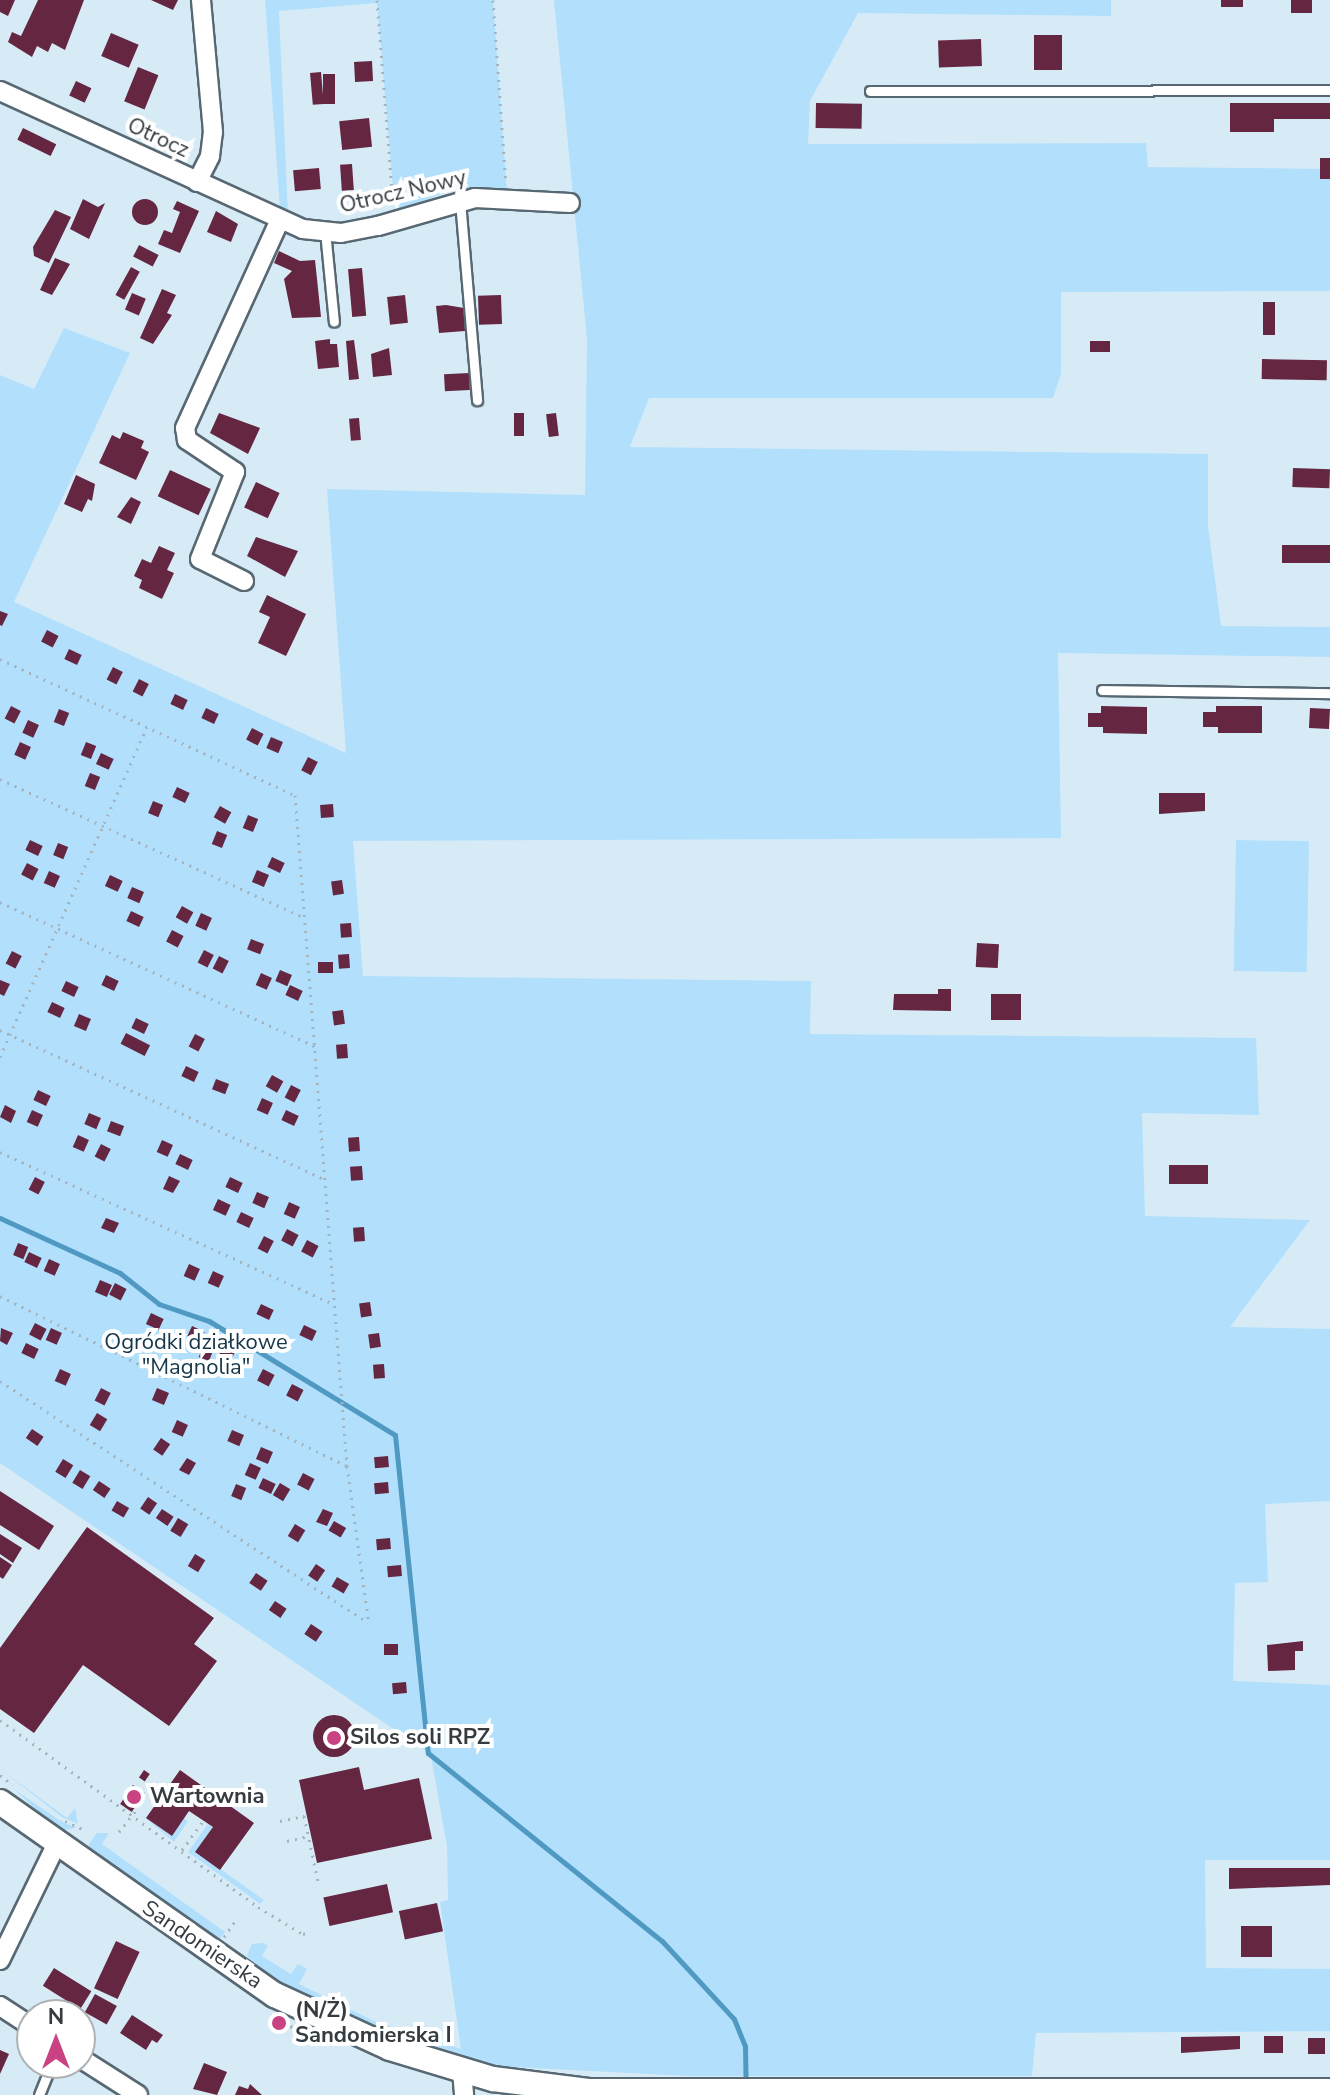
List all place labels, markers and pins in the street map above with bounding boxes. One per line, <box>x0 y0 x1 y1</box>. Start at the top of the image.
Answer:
place label: Silos soli RPZ <box>350 1725 490 1751</box>
marker: Silos soli RPZ <box>325 1729 343 1747</box>
place label: Wartownia <box>150 1784 265 1810</box>
marker: Wartownia <box>125 1788 143 1806</box>
place label: (N/Ż) Sandomierska I <box>295 1997 452 2048</box>
marker: (N/Ż) Sandomierska I <box>270 2014 288 2032</box>

